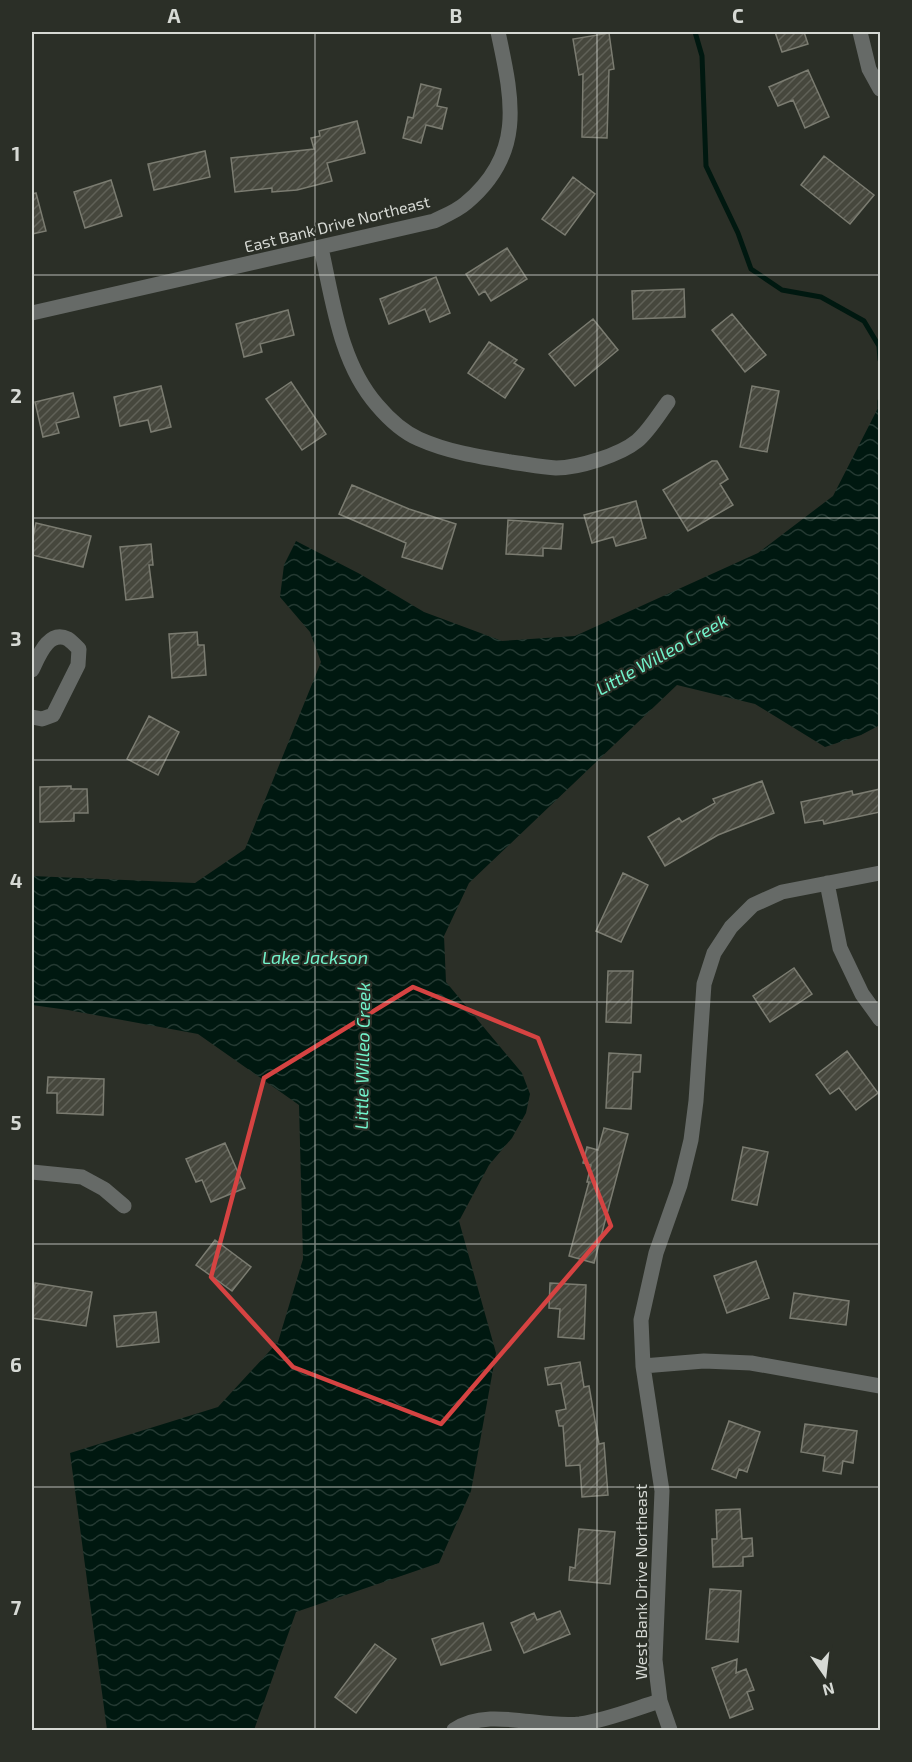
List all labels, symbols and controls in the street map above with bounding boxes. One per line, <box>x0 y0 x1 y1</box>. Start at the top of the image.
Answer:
text: A <box>167 3 181 27</box>
text: B <box>450 3 462 27</box>
text: C <box>732 3 744 27</box>
text: 1 <box>12 141 20 165</box>
street label: East Bank Drive Northeast <box>242 191 432 256</box>
text: 2 <box>10 383 22 407</box>
water label: Little Willeo Creek <box>592 609 731 700</box>
text: 3 <box>10 626 22 650</box>
text: 4 <box>10 868 23 892</box>
water label: Lake Jackson <box>262 946 368 968</box>
water label: Little Willeo Creek <box>350 982 374 1130</box>
text: 5 <box>10 1110 22 1134</box>
text: 6 <box>10 1352 22 1376</box>
street label: West Bank Drive Northeast <box>631 1484 650 1680</box>
text: 7 <box>11 1595 22 1619</box>
north arrow <box>795 1645 855 1705</box>
text: N <box>821 1679 837 1701</box>

